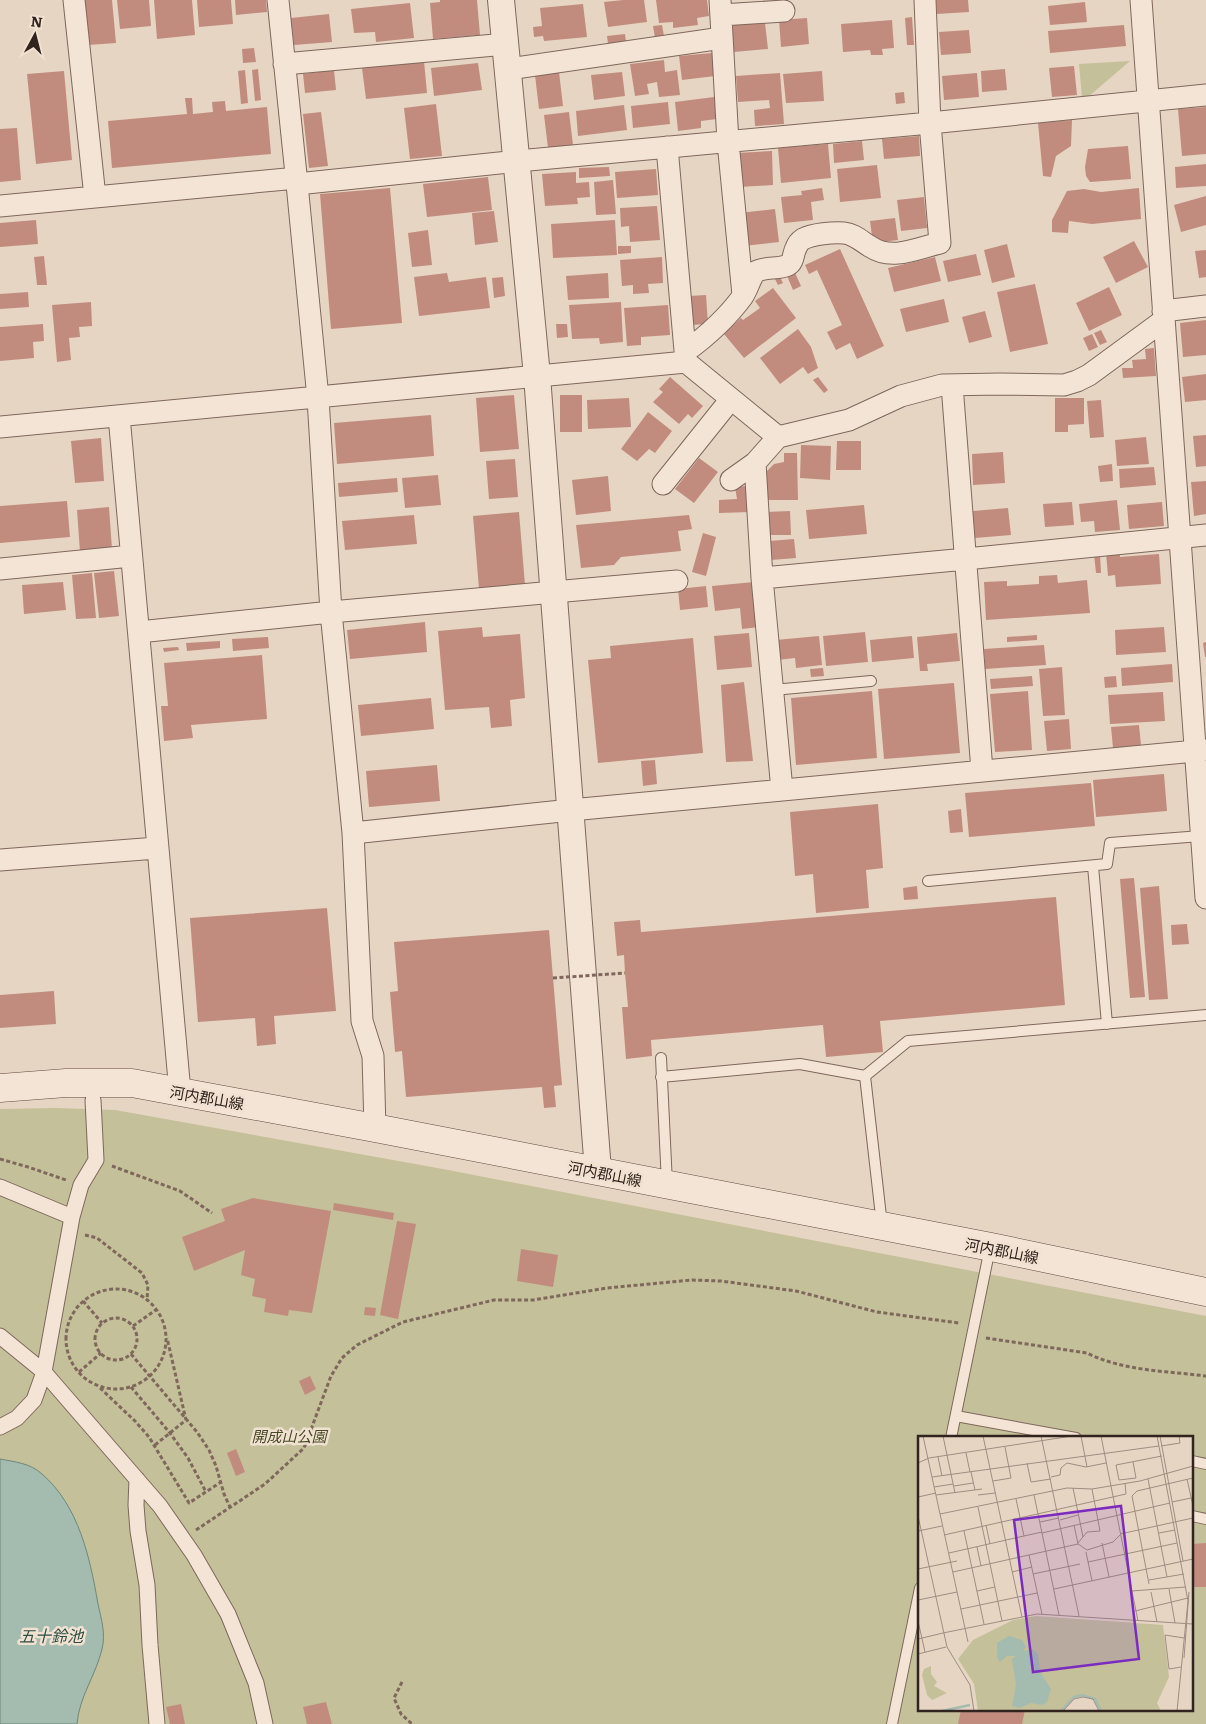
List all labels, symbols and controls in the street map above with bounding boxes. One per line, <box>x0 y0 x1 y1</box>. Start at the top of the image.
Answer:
north arrow <box>10 10 60 60</box>
text: N <box>30 10 44 32</box>
street label: 河内郡山線 <box>168 1079 246 1115</box>
street label: 河内郡山線 <box>566 1155 644 1191</box>
street label: 河内郡山線 <box>963 1232 1041 1268</box>
park label: 開成山公園 <box>251 1424 328 1447</box>
inset map <box>918 1436 1194 1712</box>
water label: 五十鈴池 <box>19 1623 85 1647</box>

